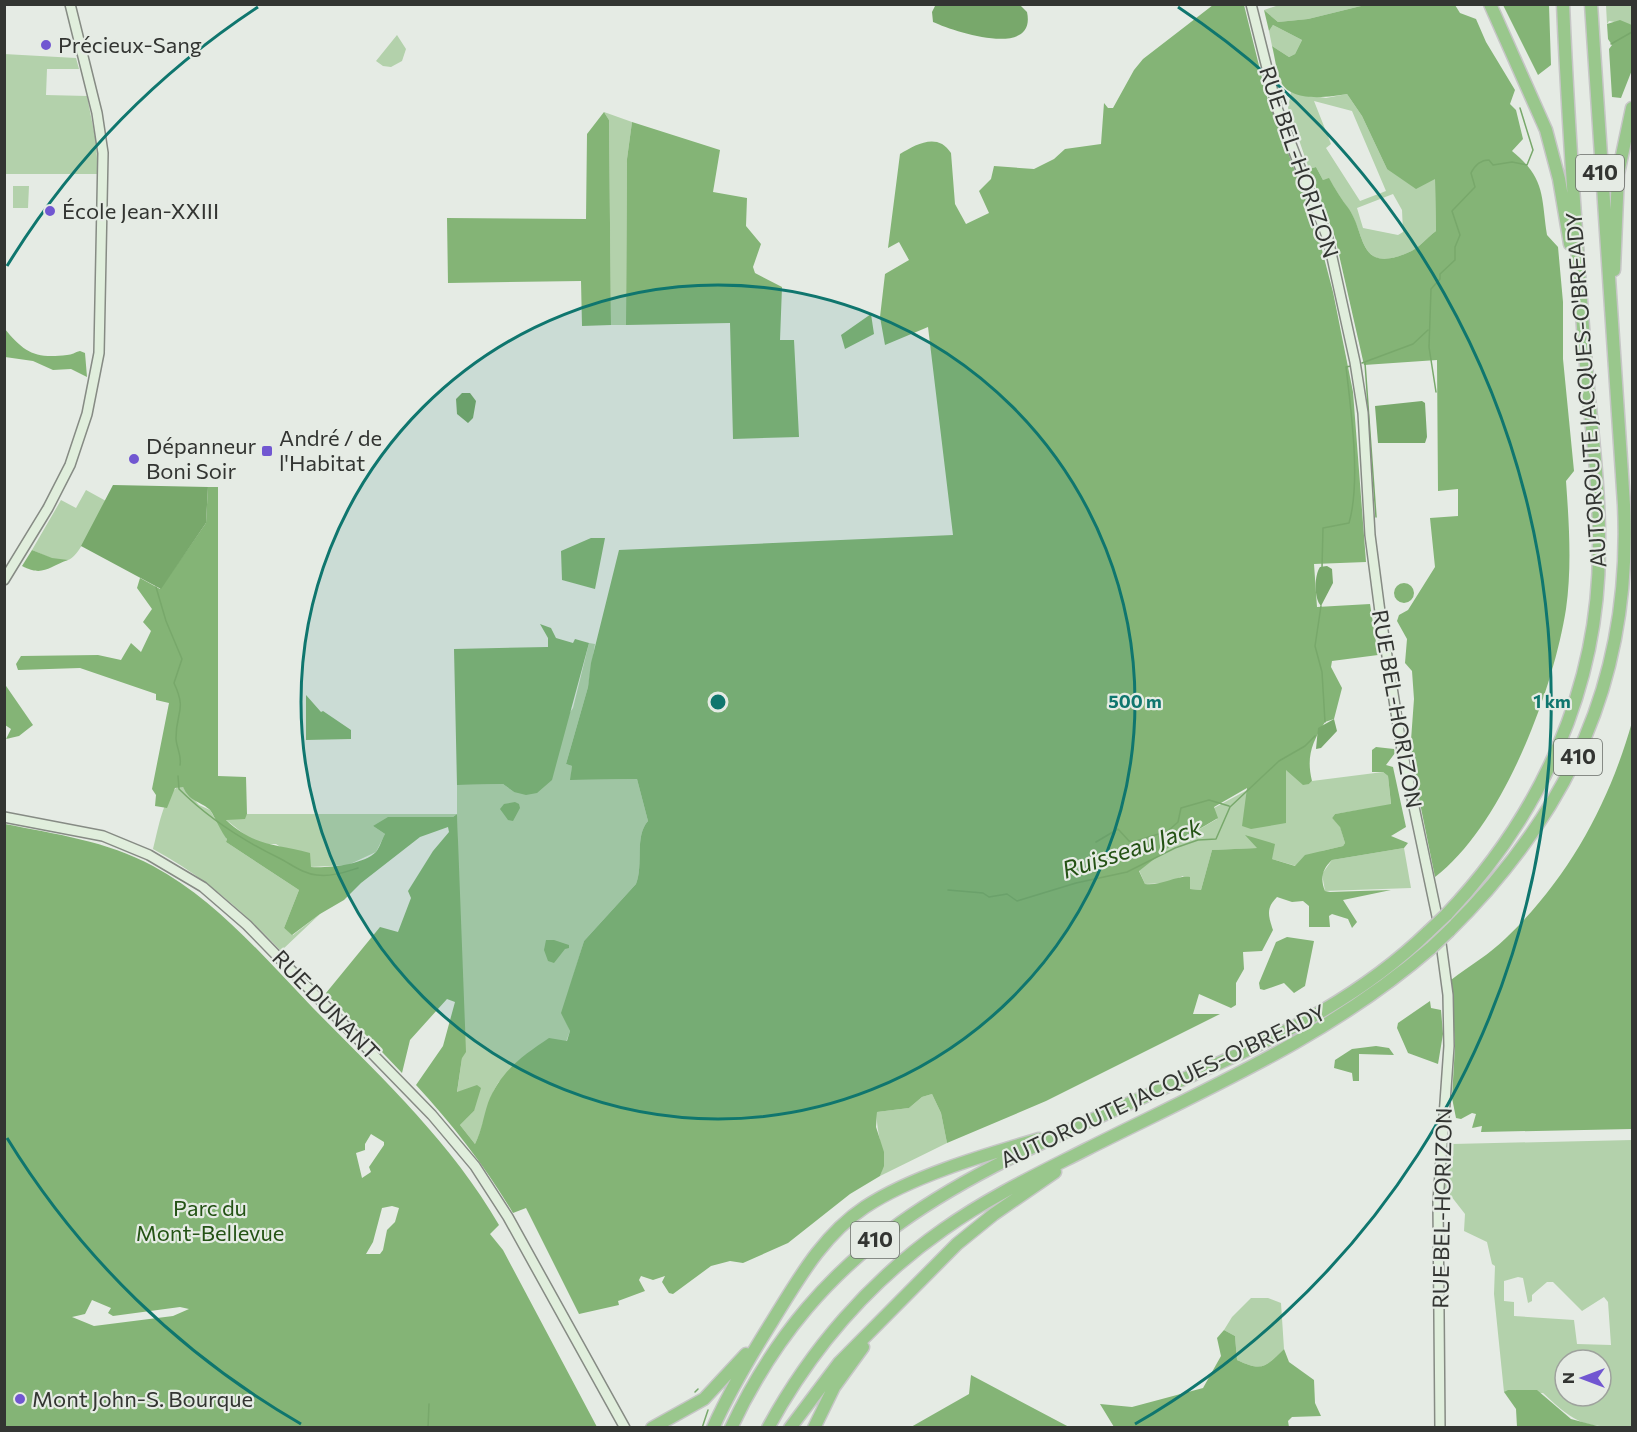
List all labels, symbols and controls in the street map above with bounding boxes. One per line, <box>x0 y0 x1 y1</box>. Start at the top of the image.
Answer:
place label: Précieux-Sang <box>58 31 202 58</box>
marker: Précieux-Sang <box>39 38 53 52</box>
street label: RUE BEL-HORIZON <box>1254 62 1345 261</box>
road number: 410 <box>1576 155 1624 191</box>
place label: École Jean-XXIII <box>62 197 219 224</box>
marker: École Jean-XXIII <box>43 204 57 218</box>
street label: AUTOROUTE JACQUES-O'BREADY <box>1560 211 1611 569</box>
place label: André / de l'Habitat <box>279 424 382 476</box>
place label: Dépanneur Boni Soir <box>146 432 256 484</box>
marker: André / de l'Habitat <box>260 444 274 458</box>
marker: Dépanneur Boni Soir <box>127 452 141 466</box>
street label: RUE BEL-HORIZON <box>1367 608 1428 810</box>
text: 500 m <box>1108 690 1162 712</box>
text: 1 km <box>1533 690 1571 712</box>
centre of rings <box>708 692 728 712</box>
road number: 410 <box>1554 739 1602 775</box>
water label: Ruisseau Jack <box>1058 811 1206 884</box>
street label: RUE DUNANT <box>267 944 386 1065</box>
street label: AUTOROUTE JACQUES-O'BREADY <box>996 998 1330 1173</box>
street label: RUE BEL-HORIZON <box>1426 1107 1457 1309</box>
park label: Parc du Mont-Bellevue <box>136 1194 284 1246</box>
road number: 410 <box>851 1222 899 1258</box>
north arrow <box>1553 1348 1613 1408</box>
text: N <box>1558 1372 1577 1384</box>
place label: Mont John-S. Bourque <box>32 1385 253 1412</box>
marker: Mont John-S. Bourque <box>13 1392 27 1406</box>

